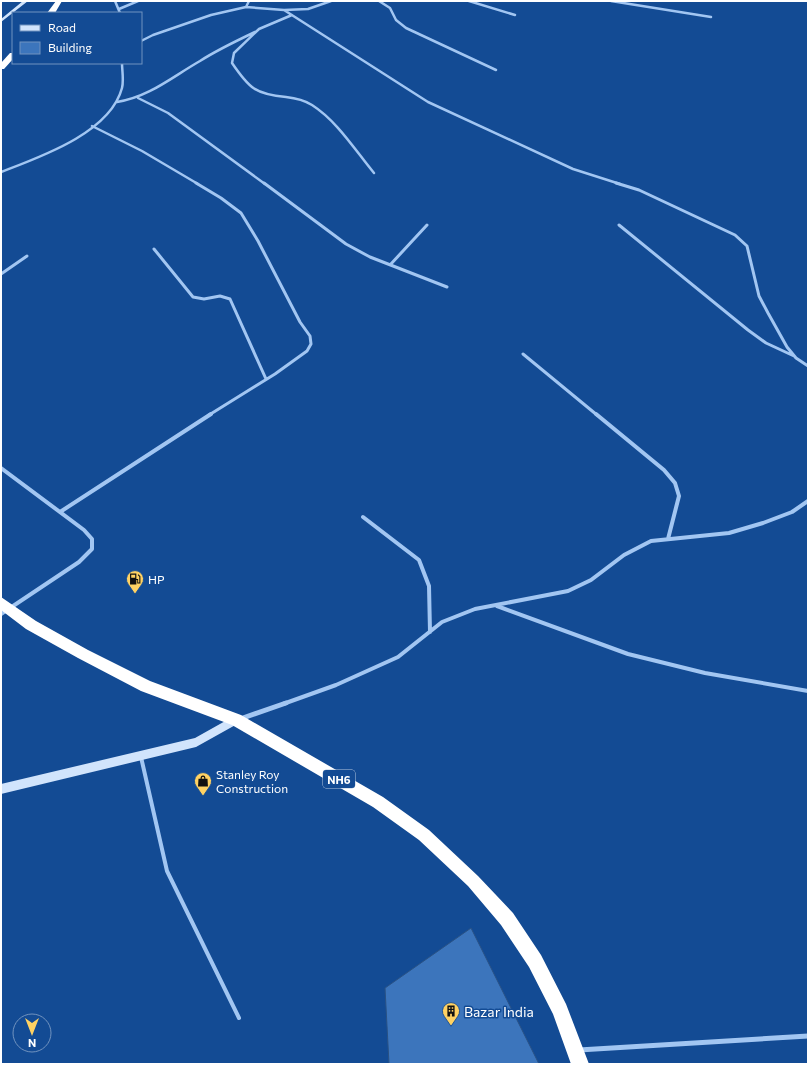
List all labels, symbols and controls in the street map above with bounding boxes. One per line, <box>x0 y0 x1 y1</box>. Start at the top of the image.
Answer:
legend <box>12 12 142 64</box>
text: Road <box>48 20 76 34</box>
text: Building <box>48 40 92 54</box>
fuel station icon: HP <box>125 569 145 594</box>
place label: HP <box>148 572 165 586</box>
place label: Stanley Roy Construction <box>216 767 288 795</box>
road number: NH6 <box>323 770 355 788</box>
shop icon: Stanley Roy Construction <box>193 771 213 796</box>
building icon: Bazar India <box>441 1001 461 1026</box>
place label: Bazar India <box>464 1003 534 1020</box>
north arrow <box>12 1013 52 1053</box>
text: N <box>28 1037 36 1050</box>

